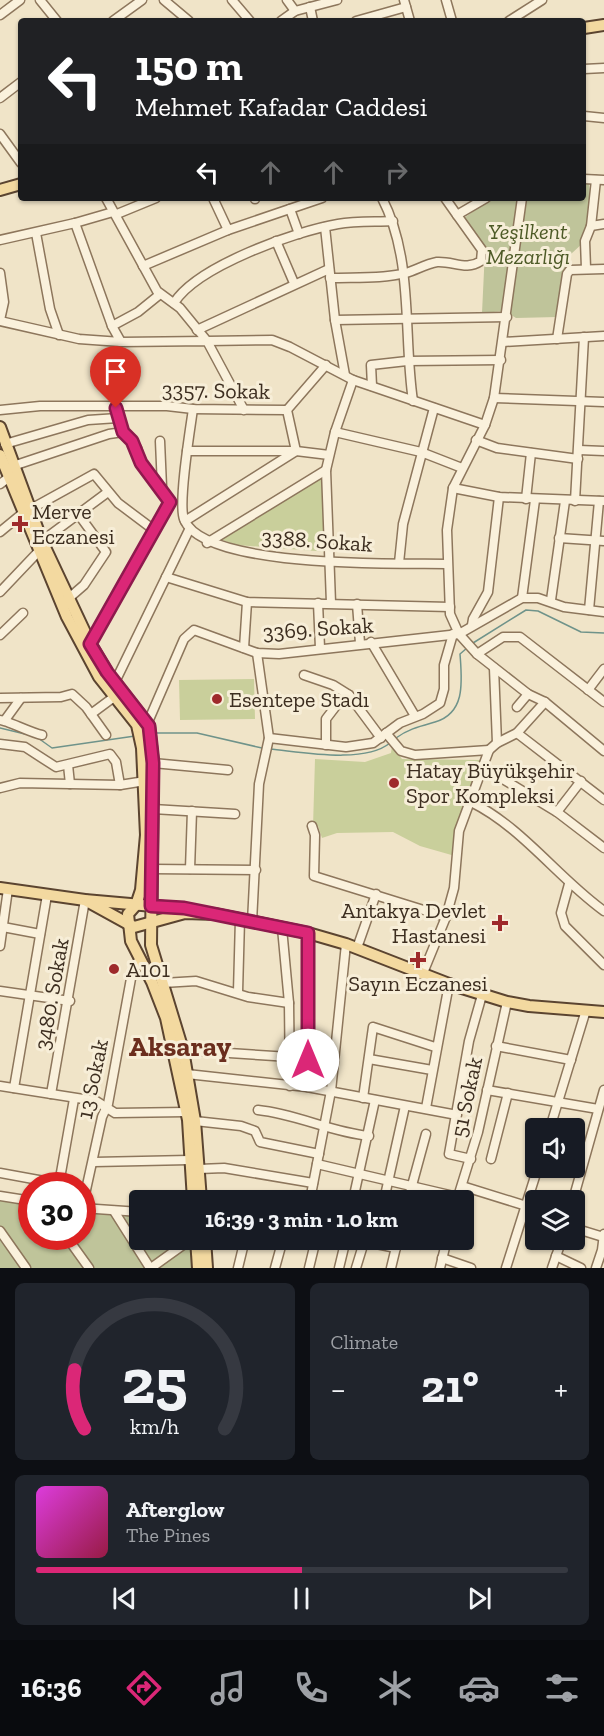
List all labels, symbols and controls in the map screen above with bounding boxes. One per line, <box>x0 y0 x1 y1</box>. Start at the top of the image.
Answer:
text: 150 m <box>135 40 243 91</box>
icon: left <box>36 42 114 120</box>
text: Mehmet Kafadar Caddesi <box>135 91 427 123</box>
icon: left <box>191 156 224 189</box>
icon: ahead <box>254 156 287 189</box>
icon: ahead <box>317 156 350 189</box>
icon: right <box>380 156 413 189</box>
park label: Yeşilkent Mezarlığı <box>486 218 570 270</box>
pin <box>90 346 141 408</box>
icon: arrive <box>99 355 132 388</box>
street label: 3357. Sokak <box>162 376 271 405</box>
place label: Merve Eczanesi <box>32 498 115 550</box>
marker: Merve Eczanesi <box>13 517 27 531</box>
street label: 3388. Sokak <box>261 523 374 558</box>
street label: 3369. Sokak <box>262 611 375 646</box>
place label: Esentepe Stadı <box>229 686 369 713</box>
marker: Esentepe Stadı <box>210 692 224 706</box>
place label: Hatay Büyükşehir Spor Kompleksi <box>406 757 575 809</box>
marker: Hatay Büyükşehir Spor Kompleksi <box>387 776 401 790</box>
place label: Antakya Devlet Hastanesi <box>341 897 487 949</box>
marker: Antakya Devlet Hastanesi <box>491 914 509 932</box>
street label: 3480. Sokak <box>28 936 75 1052</box>
marker: Sayın Eczanesi <box>411 953 425 967</box>
place label: A101 <box>126 956 170 983</box>
marker: A101 <box>107 962 121 976</box>
place label: Sayın Eczanesi <box>348 970 488 997</box>
position arrow <box>276 1028 340 1092</box>
district label: Aksaray <box>129 1030 231 1063</box>
street label: 13 Sokak <box>71 1036 114 1121</box>
street label: 51 Sokak <box>445 1054 488 1140</box>
map controls <box>525 1118 585 1250</box>
button: sound <box>525 1118 585 1178</box>
speed limit sign: 30 <box>18 1172 96 1250</box>
button: layers <box>525 1190 585 1250</box>
text: 16:39 · 3 min · 1.0 km <box>205 1206 398 1233</box>
text: Climate <box>331 1330 398 1354</box>
text: 25 <box>122 1344 188 1419</box>
text: 21° <box>421 1360 479 1414</box>
text: − <box>331 1369 346 1408</box>
text: + <box>554 1369 568 1408</box>
text: km/h <box>130 1414 179 1439</box>
text: Afterglow <box>126 1496 224 1523</box>
text: The Pines <box>126 1523 210 1547</box>
icon: previous <box>108 1582 141 1615</box>
icon: pause <box>285 1582 318 1615</box>
icon: next <box>463 1582 496 1615</box>
icon: directions <box>123 1667 165 1709</box>
icon: music <box>207 1667 249 1709</box>
icon: phone <box>290 1667 332 1709</box>
icon: climate <box>374 1667 416 1709</box>
icon: car <box>458 1667 500 1709</box>
icon: filters <box>541 1667 583 1709</box>
text: 16:36 <box>21 1672 82 1704</box>

